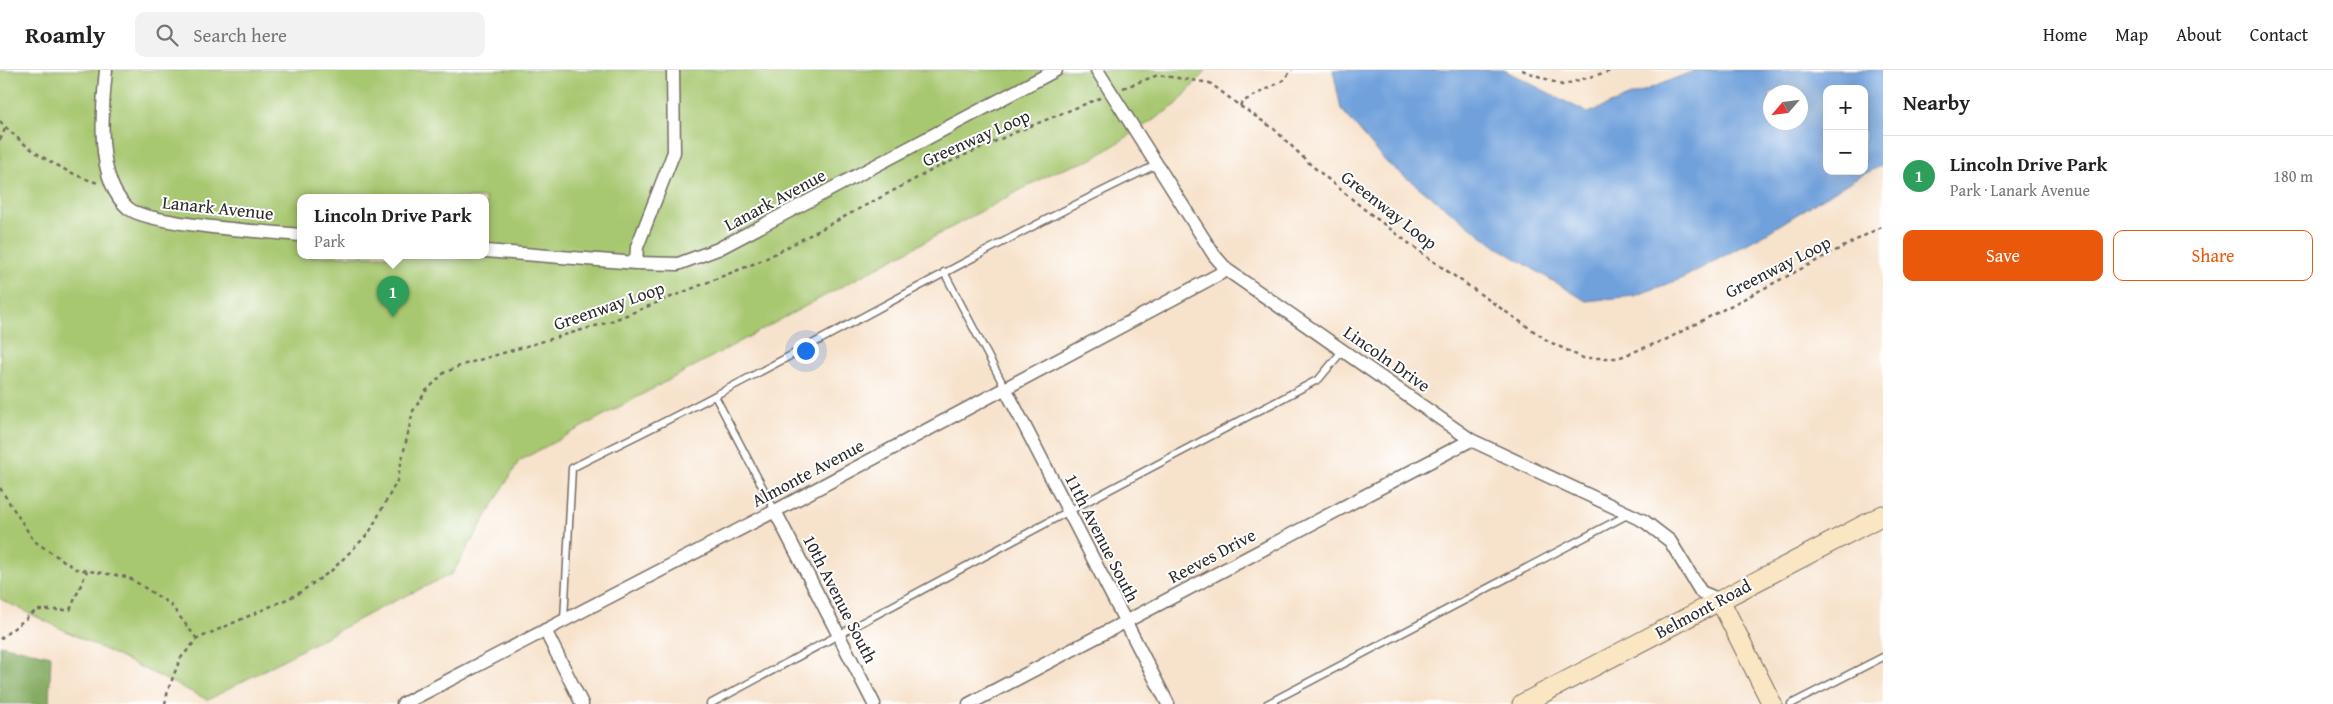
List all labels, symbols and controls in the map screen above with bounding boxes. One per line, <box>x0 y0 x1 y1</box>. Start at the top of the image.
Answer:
search box <box>135 12 485 57</box>
text: Roamly <box>25 17 105 52</box>
icon: search <box>153 21 181 49</box>
text: Search here <box>193 21 287 49</box>
text: Home <box>2043 21 2087 48</box>
text: Map <box>2115 21 2148 48</box>
text: About <box>2176 21 2222 48</box>
text: Contact <box>2250 21 2308 48</box>
north arrow <box>1763 85 1808 130</box>
map controls <box>1823 85 1868 175</box>
button: + <box>1823 85 1868 130</box>
text: Nearby <box>1903 87 1970 118</box>
street label: Greenway Loop <box>918 102 1034 173</box>
button: − <box>1823 130 1868 175</box>
text: Lincoln Drive Park <box>1950 150 2107 178</box>
street label: Lanark Avenue <box>719 161 830 238</box>
street label: Greenway Loop <box>1335 163 1443 256</box>
text: 1 <box>1915 164 1923 188</box>
text: 180 m <box>2273 164 2313 188</box>
text: Park · Lanark Avenue <box>1950 178 2090 202</box>
street label: Lanark Avenue <box>161 188 275 227</box>
popup <box>297 194 489 259</box>
text: Lincoln Drive Park <box>314 201 472 229</box>
street label: Greenway Loop <box>1720 228 1836 305</box>
text: Park <box>314 229 345 253</box>
button: Save <box>1903 230 2103 281</box>
button: Share <box>2113 230 2313 281</box>
street label: Greenway Loop <box>550 274 668 337</box>
pin: 1 <box>377 276 409 317</box>
street label: Lincoln Drive <box>1338 319 1436 399</box>
your location <box>793 338 819 364</box>
street label: Almonte Avenue <box>747 432 869 514</box>
street label: 11th Avenue South <box>1058 469 1147 607</box>
street label: Reeves Drive <box>1163 521 1260 590</box>
street label: 10th Avenue South <box>796 530 885 668</box>
street label: Belmont Road <box>1650 572 1756 645</box>

